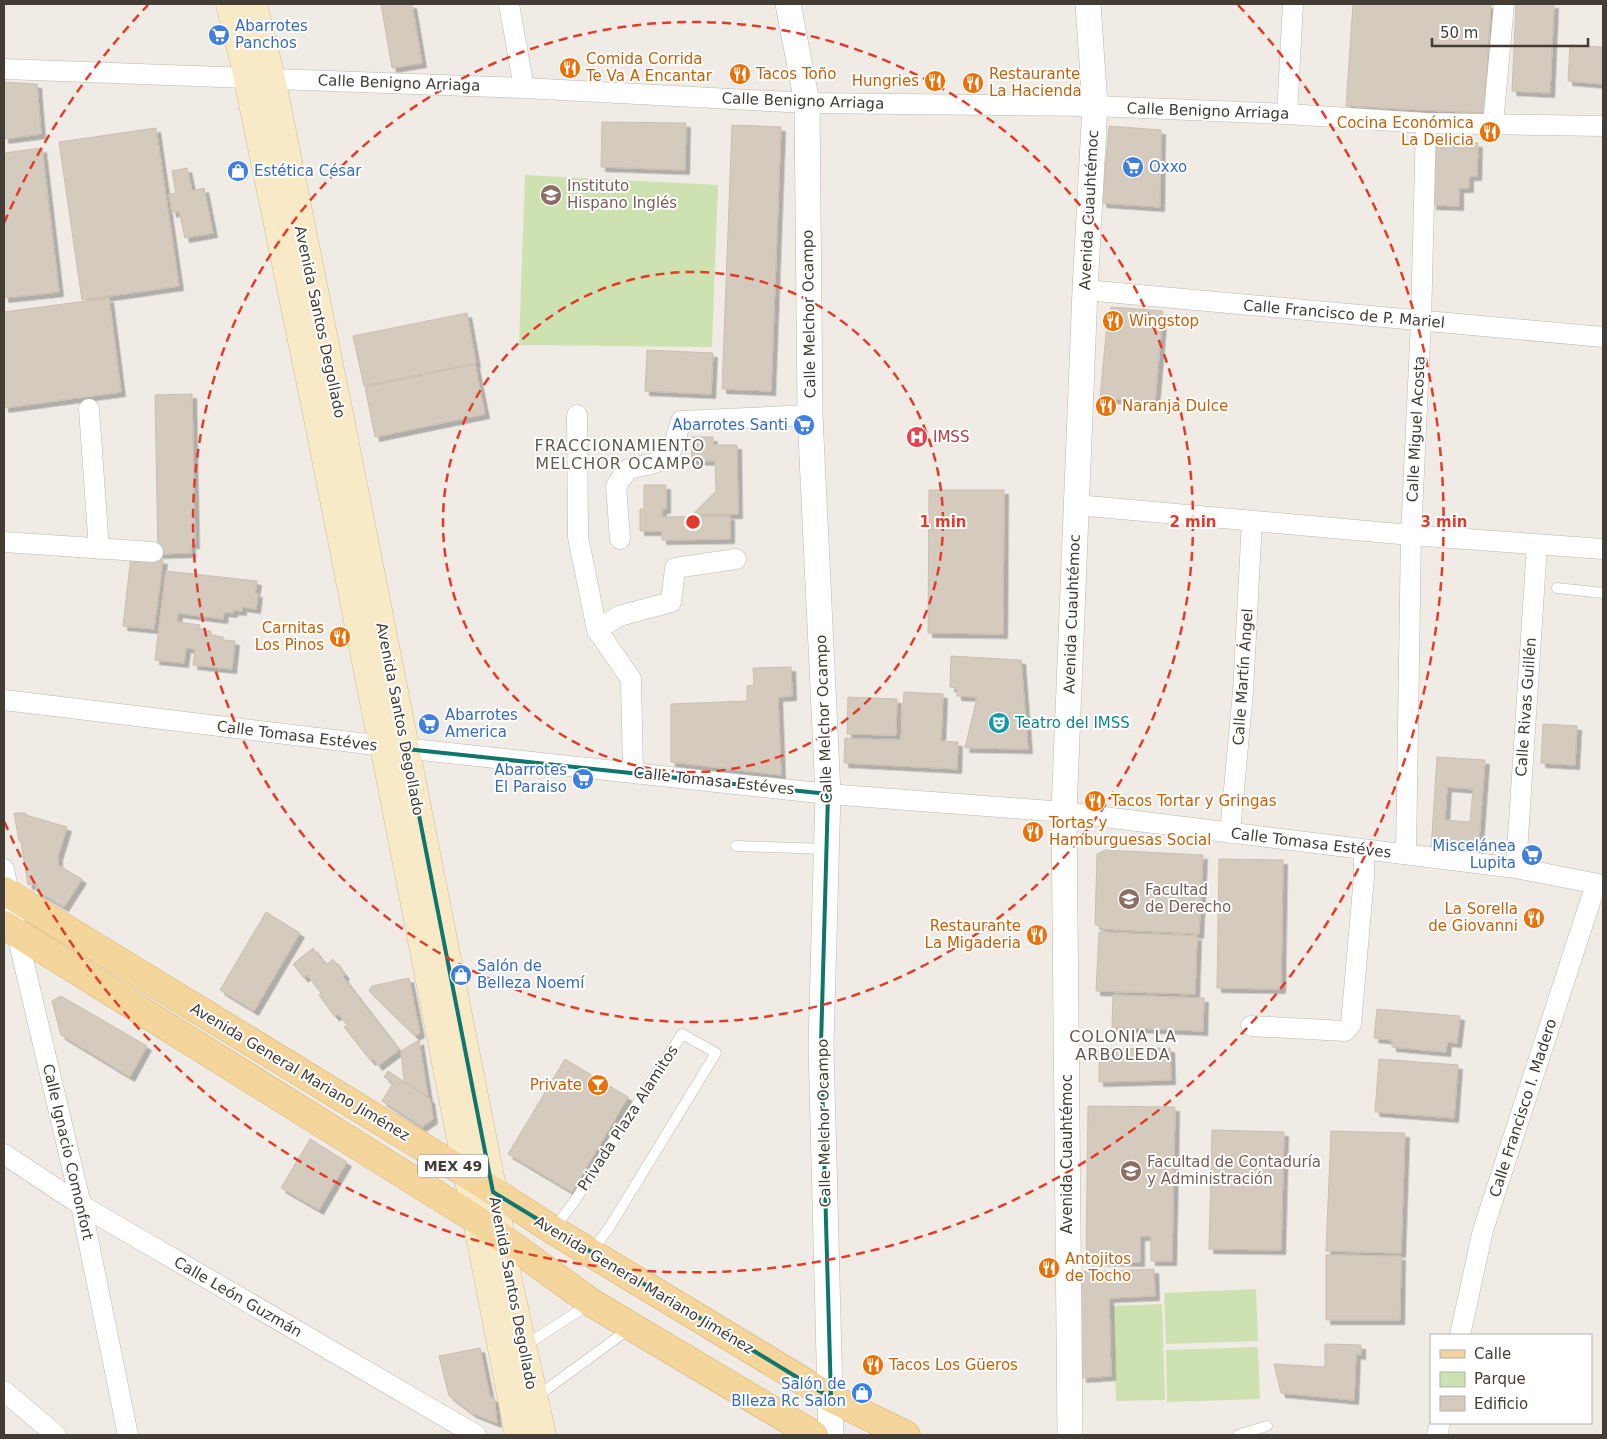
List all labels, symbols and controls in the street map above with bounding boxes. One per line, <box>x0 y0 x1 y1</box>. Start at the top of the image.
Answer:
scale bar <box>1432 15 1588 47</box>
place label: Abarrotes Panchos <box>235 17 308 52</box>
supermarket icon: Abarrotes Panchos <box>207 23 231 47</box>
text: 50 m <box>1440 24 1478 42</box>
place label: Comida Corrida Te Va A Encantar <box>585 50 713 85</box>
restaurant icon: Comida Corrida Te Va A Encantar <box>558 56 582 80</box>
restaurant icon: Tacos Toño <box>728 62 752 86</box>
place label: Tacos Toño <box>755 65 836 83</box>
place label: Restaurante La Hacienda <box>989 65 1082 100</box>
restaurant icon: Hungries <box>923 69 947 93</box>
street label: Calle Benigno Arriaga <box>317 71 481 95</box>
restaurant icon: Restaurante La Hacienda <box>961 71 985 95</box>
place label: Hungries <box>852 72 919 90</box>
street label: Calle Benigno Arriaga <box>721 89 885 113</box>
street label: Calle Benigno Arriaga <box>1126 99 1290 123</box>
place label: Cocina Económica La Delicia <box>1337 114 1474 149</box>
restaurant icon: Cocina Económica La Delicia <box>1478 120 1502 144</box>
street label: Avenida Cuauhtémoc <box>1076 130 1102 290</box>
supermarket icon: Oxxo <box>1121 155 1145 179</box>
place label: Oxxo <box>1149 158 1187 176</box>
shop icon: Estética César <box>226 159 250 183</box>
place label: Estética César <box>254 162 362 180</box>
place label: Instituto Hispano Inglés <box>567 177 677 212</box>
school or university icon: Instituto Hispano Inglés <box>539 183 563 207</box>
street label: Avenida Santos Degollado <box>291 224 349 420</box>
street label: Calle Melchor Ocampo <box>799 229 819 399</box>
street label: Calle Francisco de P. Mariel <box>1242 296 1446 332</box>
restaurant icon: Wingstop <box>1101 309 1125 333</box>
place label: Wingstop <box>1129 312 1199 330</box>
street label: Calle Miguel Acosta <box>1403 355 1429 503</box>
restaurant icon: Naranja Dulce <box>1094 394 1118 418</box>
place label: Naranja Dulce <box>1122 397 1228 415</box>
supermarket icon: Abarrotes Santi <box>792 413 816 437</box>
place label: Abarrotes Santi <box>672 416 788 434</box>
hospital icon: IMSS <box>905 425 929 449</box>
place label: IMSS <box>933 428 969 446</box>
district label: FRACCIONAMIENTO MELCHOR OCAMPO <box>535 436 705 473</box>
centre of rings <box>684 513 702 531</box>
text: 1 min <box>919 513 967 531</box>
text: 2 min <box>1169 513 1217 531</box>
text: 3 min <box>1420 513 1468 531</box>
street label: Avenida Cuauhtémoc <box>1060 534 1084 694</box>
street label: Calle Martín Ángel <box>1228 608 1257 746</box>
place label: Carnitas Los Pinos <box>255 619 324 654</box>
street label: Avenida Santos Degollado <box>372 621 428 817</box>
restaurant icon: Carnitas Los Pinos <box>328 625 352 649</box>
street label: Calle Melchor Ocampo <box>812 634 836 804</box>
street label: Calle Rivas Guillén <box>1512 637 1540 777</box>
place label: Abarrotes America <box>445 706 518 741</box>
theatre icon: Teatro del IMSS <box>987 711 1011 735</box>
supermarket icon: Abarrotes America <box>417 712 441 736</box>
place label: Teatro del IMSS <box>1014 714 1130 732</box>
street label: Calle Tomasa Estéves <box>216 717 379 755</box>
place label: Abarrotes El Paraiso <box>494 761 567 796</box>
street label: Calle Tomasa Estéves <box>633 764 796 798</box>
supermarket icon: Abarrotes El Paraiso <box>571 767 595 791</box>
restaurant icon: Tacos Tortar y Gringas <box>1083 789 1107 813</box>
place label: Tacos Tortar y Gringas <box>1110 792 1277 810</box>
place label: Tortas y Hamburguesas Social <box>1048 814 1211 849</box>
restaurant icon: Tortas y Hamburguesas Social <box>1021 820 1045 844</box>
street label: Calle Tomasa Estéves <box>1230 824 1393 862</box>
place label: Miscelánea Lupita <box>1432 837 1516 872</box>
supermarket icon: Miscelánea Lupita <box>1520 843 1544 867</box>
place label: Facultad de Derecho <box>1145 881 1231 916</box>
school or university icon: Facultad de Derecho <box>1117 887 1141 911</box>
place label: La Sorella de Giovanni <box>1428 900 1518 935</box>
restaurant icon: La Sorella de Giovanni <box>1522 906 1546 930</box>
place label: Restaurante La Migaderia <box>925 917 1021 952</box>
restaurant icon: Restaurante La Migaderia <box>1025 923 1049 947</box>
place label: Salón de Belleza Noemí <box>477 957 585 992</box>
shop icon: Salón de Belleza Noemí <box>449 963 473 987</box>
street label: Avenida General Mariano Jiménez <box>187 999 413 1145</box>
street label: Calle Francisco I. Madero <box>1486 1016 1560 1200</box>
district label: COLONIA LA ARBOLEDA <box>1069 1027 1177 1064</box>
street label: Calle Melchor Ocampo <box>814 1038 834 1208</box>
street label: Privada Plaza Alamitos <box>574 1042 682 1194</box>
street label: Calle Ignacio Comonfort <box>39 1062 97 1242</box>
bar icon: Private <box>586 1073 610 1097</box>
street label: Avenida Cuauhtémoc <box>1058 1074 1076 1234</box>
place label: Private <box>530 1076 582 1094</box>
place label: Facultad de Contaduría y Administración <box>1147 1153 1321 1188</box>
road number: MEX 49 <box>418 1154 488 1178</box>
school or university icon: Facultad de Contaduría y Administración <box>1119 1159 1143 1183</box>
street label: Avenida Santos Degollado <box>485 1195 541 1391</box>
street label: Avenida General Mariano Jiménez <box>531 1212 757 1358</box>
place label: Antojitos de Tocho <box>1065 1250 1131 1285</box>
street label: Calle León Guzmán <box>171 1253 305 1341</box>
restaurant icon: Antojitos de Tocho <box>1037 1256 1061 1280</box>
legend <box>1430 1334 1592 1424</box>
text: Calle <box>1474 1345 1511 1363</box>
restaurant icon: Tacos Los Güeros <box>861 1353 885 1377</box>
place label: Tacos Los Güeros <box>888 1356 1018 1374</box>
text: Parque <box>1474 1370 1526 1388</box>
place label: Salón de Blleza Rc Salon <box>731 1375 846 1410</box>
shop icon: Salón de Blleza Rc Salon <box>850 1381 874 1405</box>
text: Edificio <box>1474 1395 1528 1413</box>

